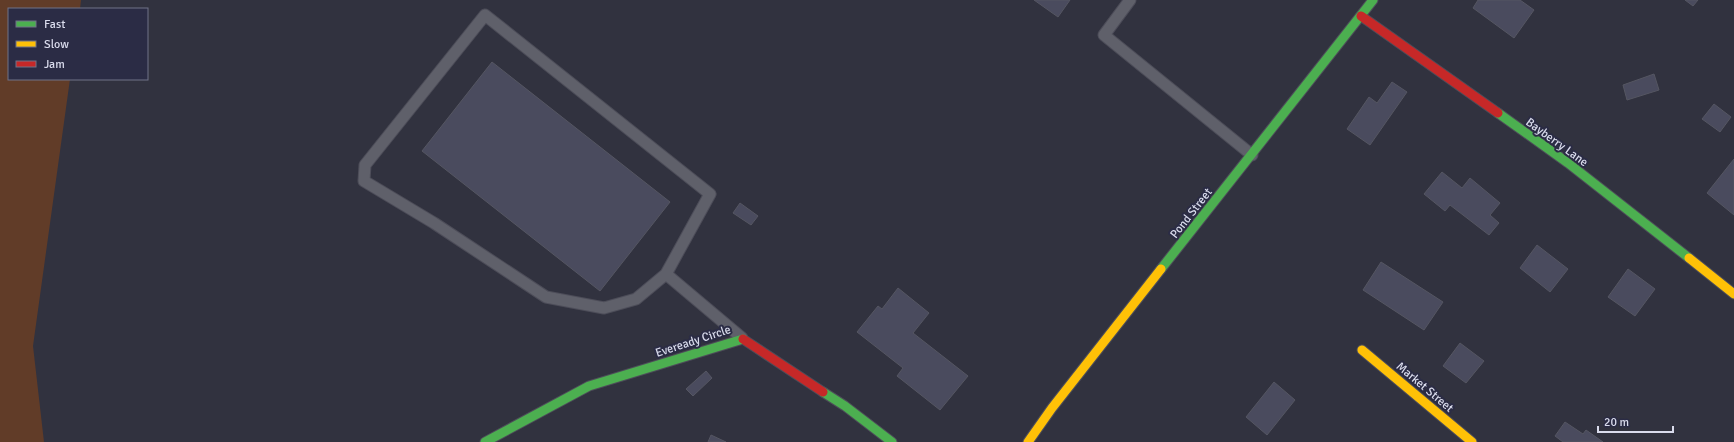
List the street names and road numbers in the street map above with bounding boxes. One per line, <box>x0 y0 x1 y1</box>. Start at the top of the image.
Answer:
street label: Bayberry Lane <box>1523 115 1591 170</box>
street label: Pond Street <box>1167 185 1216 241</box>
street label: Eveready Circle <box>654 322 733 361</box>
street label: Market Street <box>1393 359 1456 416</box>

